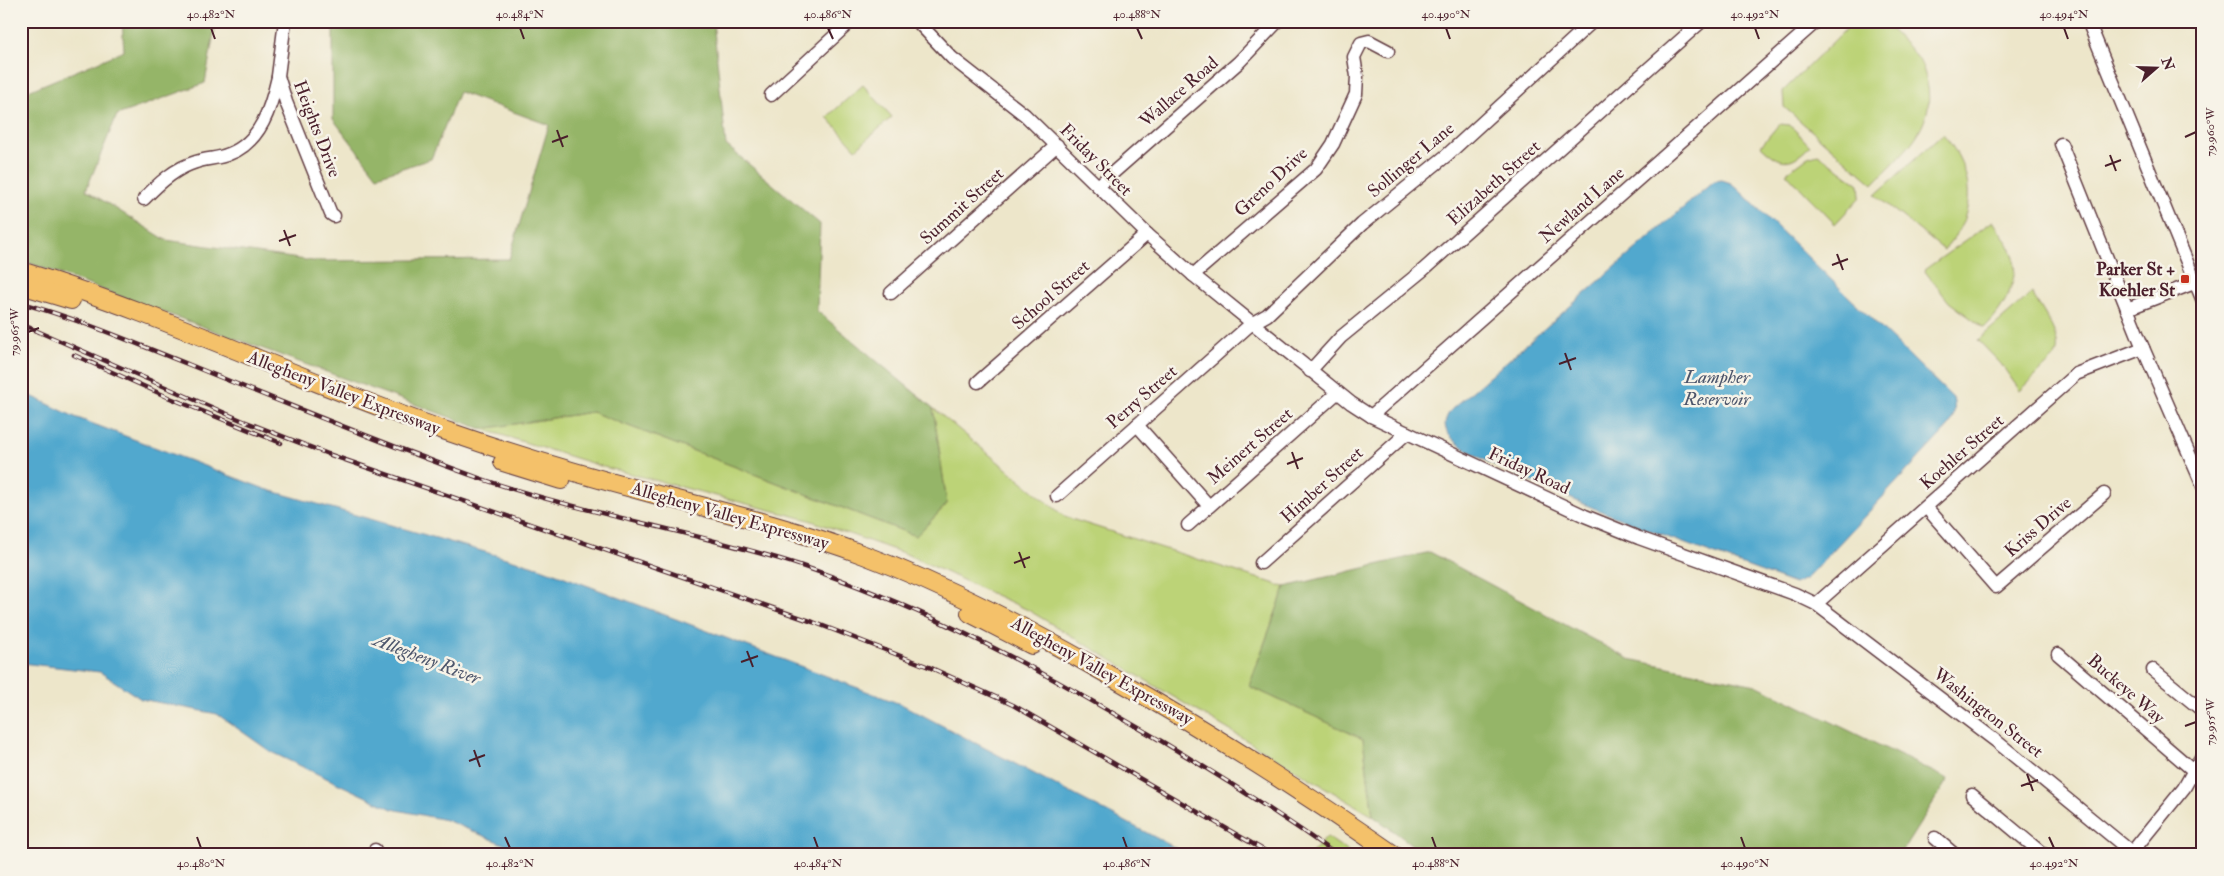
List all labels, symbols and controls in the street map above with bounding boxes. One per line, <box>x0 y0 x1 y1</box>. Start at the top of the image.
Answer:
text: 40.482°N <box>187 7 235 22</box>
text: 40.484°N <box>496 7 545 22</box>
text: 40.486°N <box>804 7 852 22</box>
text: 40.488°N <box>1113 7 1161 22</box>
text: 40.490°N <box>1422 7 1471 22</box>
text: 40.492°N <box>1731 7 1780 22</box>
text: 40.494°N <box>2039 7 2089 22</box>
north arrow <box>2132 42 2182 92</box>
street label: Wallace Road <box>1134 51 1223 133</box>
text: N <box>2157 54 2178 73</box>
street label: Heights Drive <box>288 77 346 181</box>
text: 79.960°W <box>2203 107 2218 156</box>
street label: Sollinger Lane <box>1363 117 1459 203</box>
street label: Friday Street <box>1055 119 1137 201</box>
street label: Elizabeth Street <box>1443 135 1545 231</box>
street label: Greno Drive <box>1229 142 1313 222</box>
street label: Newland Lane <box>1535 161 1630 248</box>
street label: Summit Street <box>915 162 1009 250</box>
street label: School Street <box>1007 255 1095 335</box>
place label: Parker St + Koehler St <box>2096 258 2175 302</box>
marker: Parker St + Koehler St <box>2179 273 2191 285</box>
text: 79.965°W <box>7 307 22 356</box>
street label: Allegheny Valley Expressway <box>244 345 445 441</box>
street label: Perry Street <box>1102 360 1182 434</box>
water label: Lampher Reservoir <box>1683 365 1751 411</box>
street label: Meinert Street <box>1202 402 1298 489</box>
street label: Koehler Street <box>1915 409 2009 495</box>
street label: Himber Street <box>1276 442 1368 528</box>
street label: Friday Road <box>1484 442 1574 500</box>
street label: Allegheny Valley Expressway <box>628 476 832 556</box>
street label: Kriss Drive <box>2000 491 2077 562</box>
street label: Allegheny Valley Expressway <box>1006 611 1198 731</box>
water label: Allegheny River <box>368 627 485 691</box>
street label: Buckeye Way <box>2083 649 2170 730</box>
street label: Washington Street <box>1928 662 2048 763</box>
text: 79.955°W <box>2203 698 2218 746</box>
text: 40.480°N <box>177 856 225 871</box>
text: 40.482°N <box>486 856 534 871</box>
text: 40.484°N <box>794 856 843 871</box>
text: 40.486°N <box>1103 856 1151 871</box>
text: 40.488°N <box>1412 856 1460 871</box>
text: 40.490°N <box>1721 856 1770 871</box>
text: 40.492°N <box>2030 856 2079 871</box>

